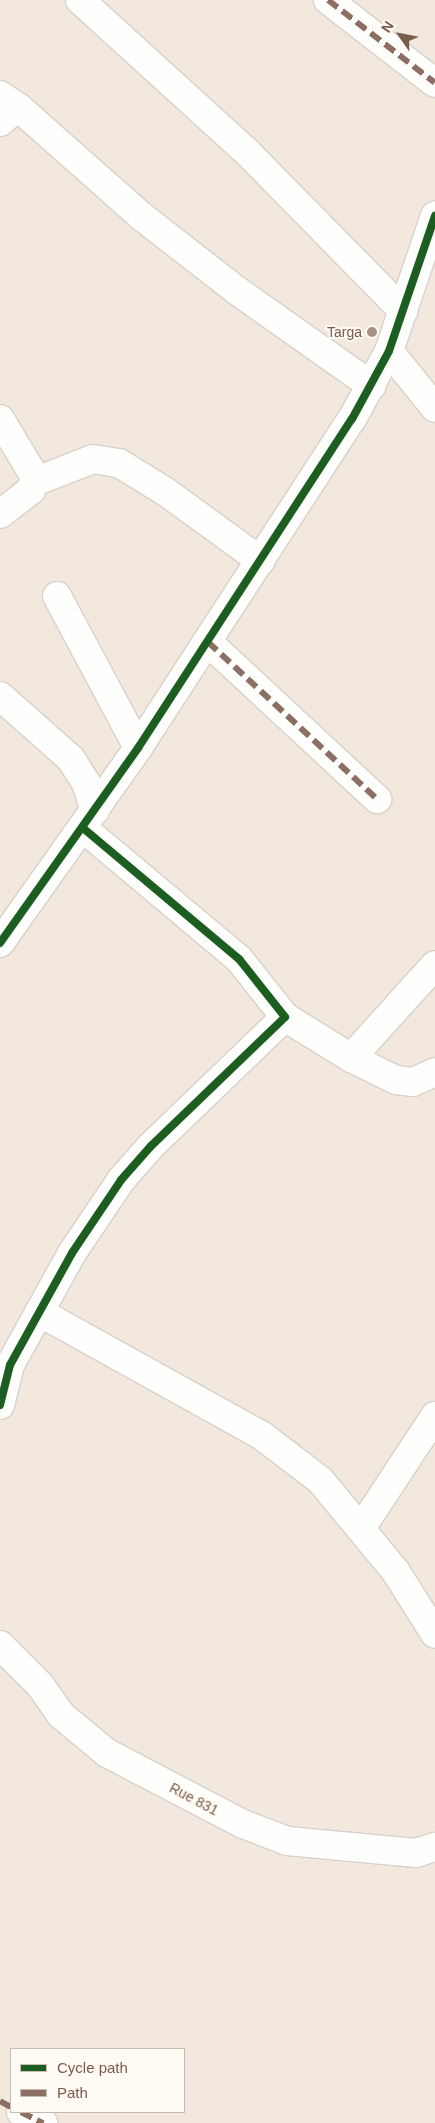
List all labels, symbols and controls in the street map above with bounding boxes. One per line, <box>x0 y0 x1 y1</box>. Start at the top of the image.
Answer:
north arrow <box>375 10 425 60</box>
text: N <box>378 18 397 35</box>
place label: Targa <box>327 324 362 340</box>
marker: Targa <box>366 326 378 338</box>
street label: Rue 831 <box>167 1779 221 1819</box>
legend <box>10 2048 185 2113</box>
text: Cycle path <box>57 2059 128 2076</box>
text: Path <box>57 2084 88 2101</box>

